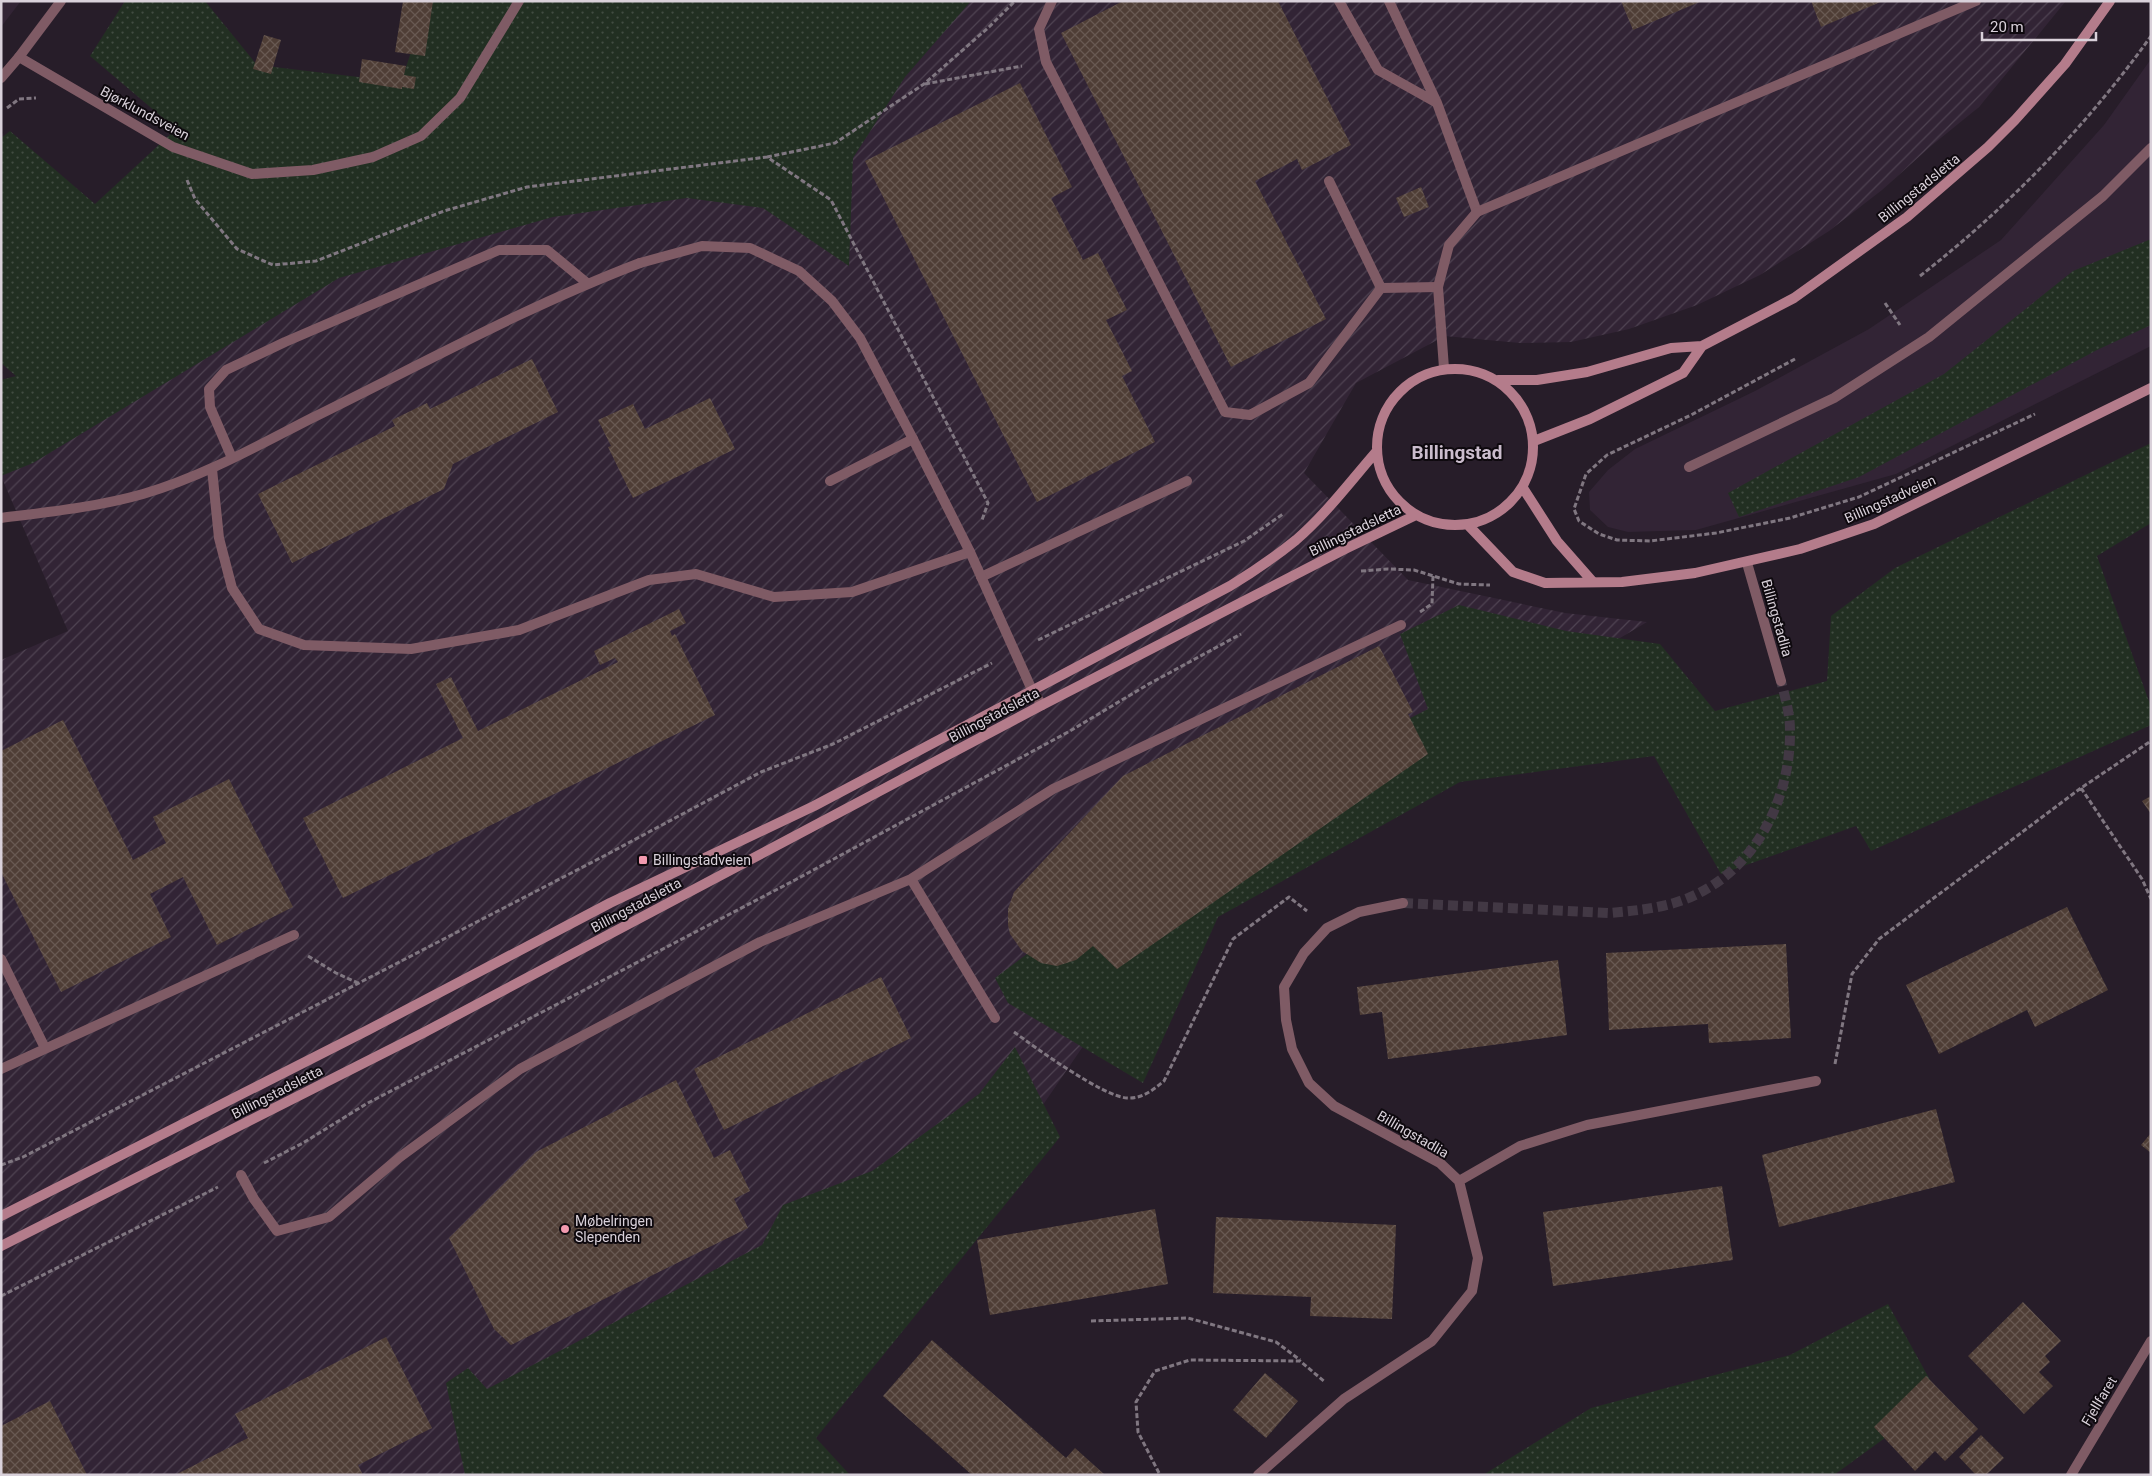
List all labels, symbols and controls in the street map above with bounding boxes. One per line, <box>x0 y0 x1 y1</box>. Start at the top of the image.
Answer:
scale bar <box>1982 10 2096 42</box>
text: 20 m <box>1990 18 2024 36</box>
street label: Bjørklundsveien <box>98 83 192 143</box>
street label: Billingstadsletta <box>1875 150 1963 226</box>
district label: Billingstad <box>1412 441 1502 464</box>
street label: Billingstadveien <box>1842 472 1938 526</box>
street label: Billingstadsletta <box>1307 501 1403 559</box>
street label: Billingstadlia <box>1758 577 1796 659</box>
street label: Billingstadsletta <box>946 684 1042 746</box>
place label: Billingstadveien <box>653 852 751 868</box>
marker: Billingstadveien <box>637 854 649 866</box>
street label: Billingstadsletta <box>588 874 684 936</box>
street label: Billingstadsletta <box>229 1062 325 1122</box>
street label: Billingstadlia <box>1374 1107 1452 1161</box>
place label: Møbelringen Slependen <box>575 1213 653 1245</box>
marker: Møbelringen Slependen <box>559 1223 571 1235</box>
street label: Fjellfaret <box>2078 1373 2120 1428</box>

